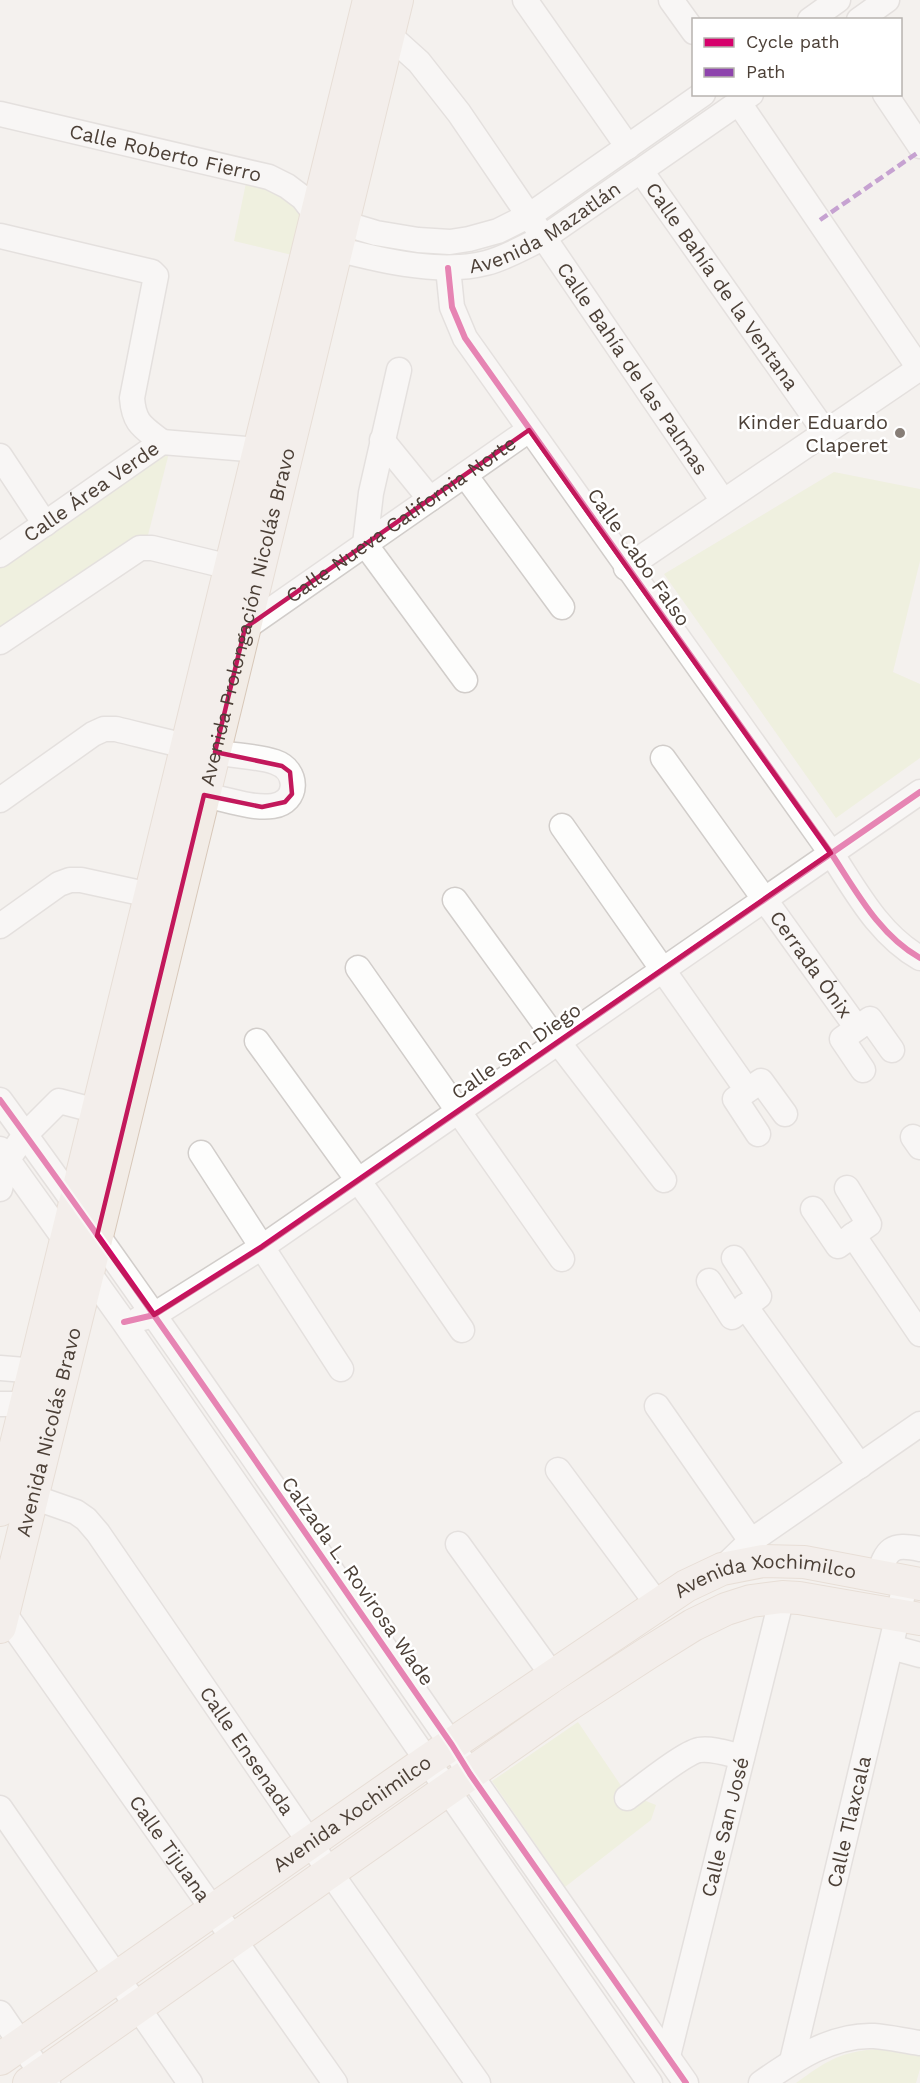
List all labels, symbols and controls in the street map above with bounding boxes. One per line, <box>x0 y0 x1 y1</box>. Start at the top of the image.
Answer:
legend <box>692 18 902 96</box>
text: Cycle path <box>746 31 840 52</box>
text: Path <box>746 61 786 82</box>
street label: Calle Roberto Fierro <box>67 119 264 187</box>
street label: Avenida Mazatlán <box>467 176 625 278</box>
street label: Calle Bahía de la Ventana <box>641 178 804 395</box>
street label: Calle Bahía de las Palmas <box>552 257 713 479</box>
place label: Kinder Eduardo Claperet <box>738 410 889 457</box>
marker: Kinder Eduardo Claperet <box>893 426 907 440</box>
street label: Calle Nueva California Norte <box>281 431 521 608</box>
street label: Calle Área Verde <box>19 436 164 547</box>
street label: Avenida Prolongación Nicolás Bravo <box>195 445 300 788</box>
street label: Calle Cabo Falso <box>582 483 696 631</box>
street label: Cerrada Ónix <box>765 906 858 1023</box>
street label: Calle San Diego <box>447 997 585 1105</box>
street label: Avenida Nicolás Bravo <box>11 1325 86 1539</box>
street label: Calzada L. Rovirosa Wade <box>277 1472 439 1690</box>
street label: Avenida Xochimilco <box>669 1549 859 1603</box>
street label: Calle Ensenada <box>195 1682 299 1820</box>
street label: Avenida Xochimilco <box>268 1750 436 1877</box>
street label: Calle Tlaxcala <box>822 1753 876 1890</box>
street label: Calle San José <box>696 1754 754 1900</box>
street label: Calle Tijuana <box>124 1790 216 1906</box>

